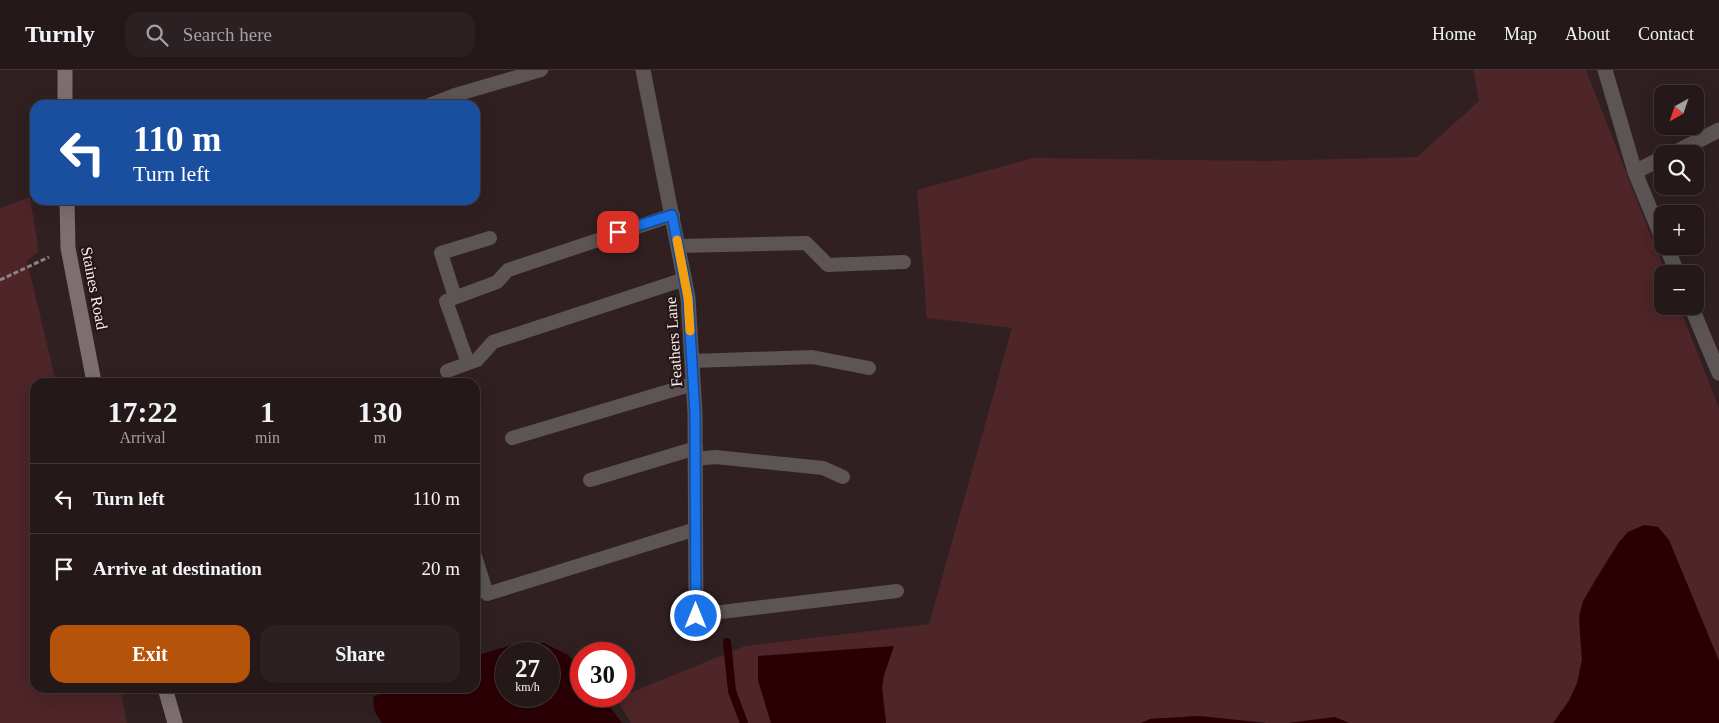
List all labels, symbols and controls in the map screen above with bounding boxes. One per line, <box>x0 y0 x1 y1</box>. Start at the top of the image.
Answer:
search box <box>125 12 475 57</box>
text: Turnly <box>25 21 95 47</box>
icon: search <box>143 21 171 49</box>
text: Search here <box>183 24 272 45</box>
text: Home <box>1432 24 1476 44</box>
text: Map <box>1504 24 1537 44</box>
text: About <box>1565 24 1610 44</box>
text: Contact <box>1638 24 1694 44</box>
north arrow <box>1654 85 1704 135</box>
map controls <box>1654 85 1704 315</box>
icon: left <box>50 120 115 185</box>
text: 110 m <box>133 120 221 159</box>
button: search <box>1654 145 1704 195</box>
text: Turn left <box>133 161 210 186</box>
button: + <box>1654 205 1704 255</box>
pin <box>597 211 639 253</box>
icon: arrive <box>604 218 632 246</box>
street label: Staines Road <box>78 245 111 331</box>
button: − <box>1654 265 1704 315</box>
street label: Feathers Lane <box>662 296 685 388</box>
text: 17:22 <box>108 395 178 428</box>
text: 1 <box>260 395 275 428</box>
text: 130 <box>357 395 402 428</box>
text: Arrival <box>119 429 166 446</box>
text: min <box>255 429 280 446</box>
text: m <box>374 429 386 446</box>
icon: left <box>50 485 78 513</box>
text: Turn left <box>93 488 165 509</box>
text: 110 m <box>413 488 460 509</box>
icon: arrive <box>50 555 78 583</box>
text: Arrive at destination <box>93 558 262 579</box>
text: 20 m <box>421 558 460 579</box>
position arrow <box>669 589 721 641</box>
button: Exit <box>50 625 250 683</box>
button: Share <box>260 625 460 683</box>
speed limit sign: 30 <box>570 642 635 707</box>
text: 27 <box>515 655 540 682</box>
text: km/h <box>515 680 540 694</box>

